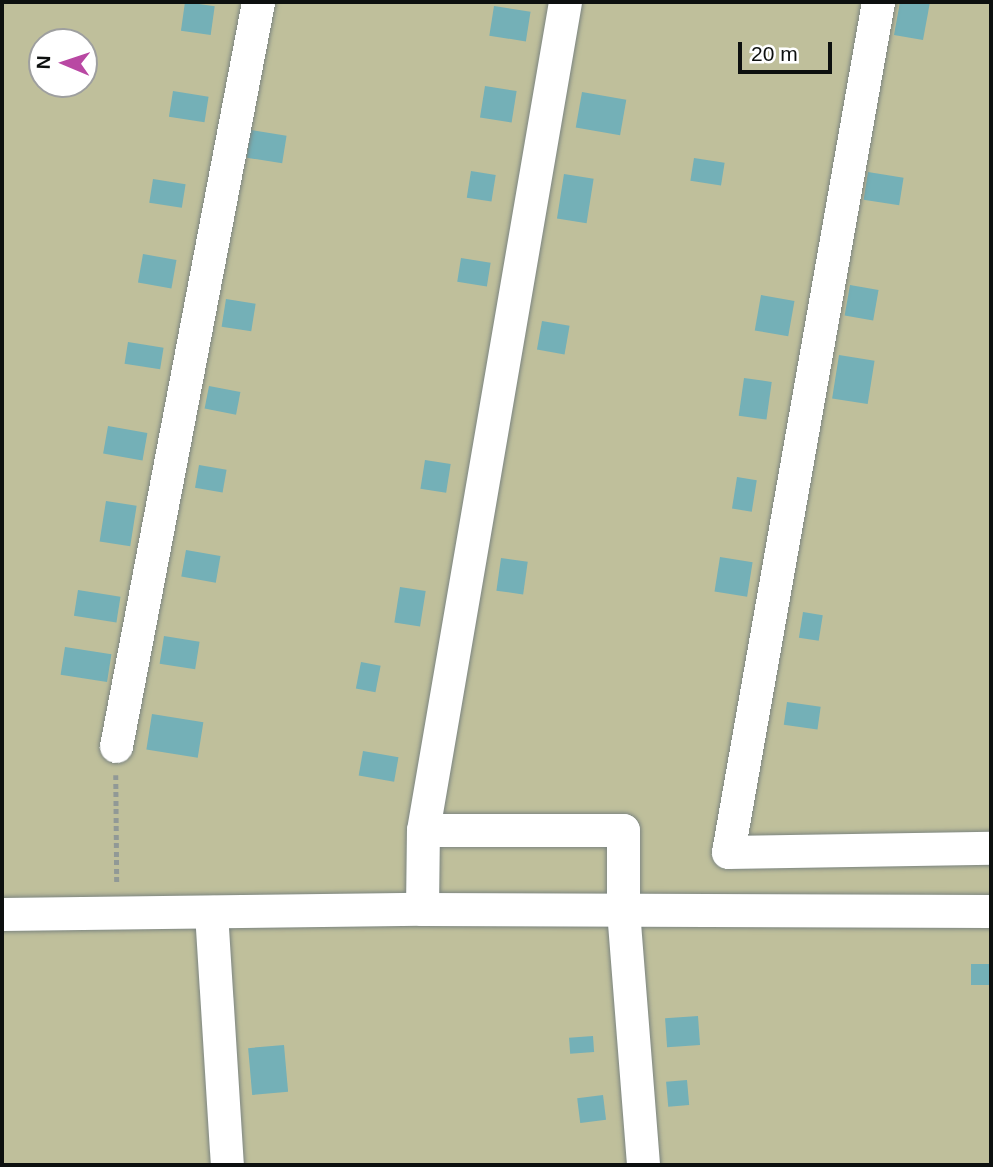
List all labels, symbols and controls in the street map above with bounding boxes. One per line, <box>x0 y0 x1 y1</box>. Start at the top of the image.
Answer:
north arrow <box>28 28 98 98</box>
scale bar <box>741 28 836 72</box>
text: 20 m <box>751 42 798 65</box>
text: N <box>33 55 54 70</box>

